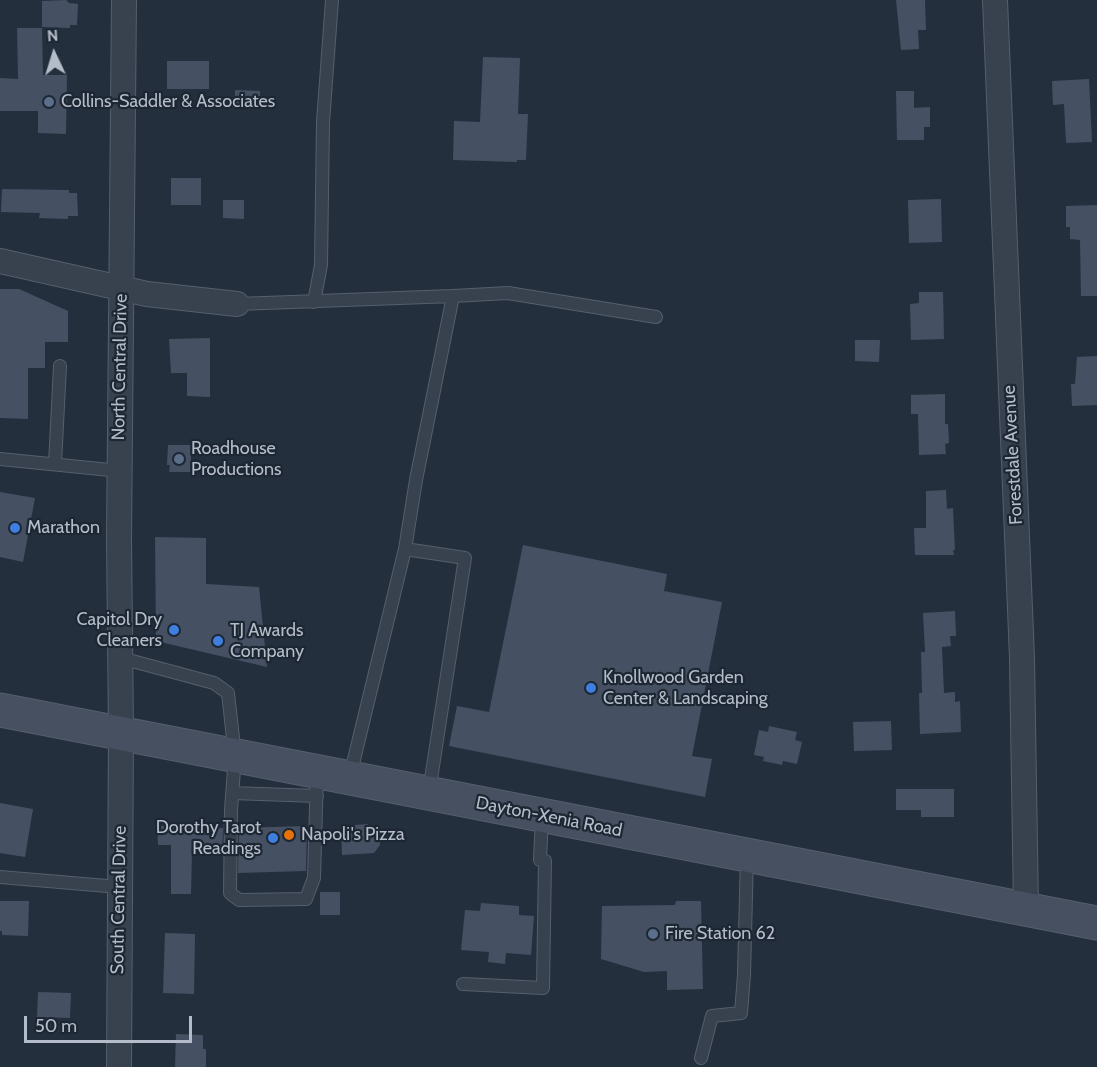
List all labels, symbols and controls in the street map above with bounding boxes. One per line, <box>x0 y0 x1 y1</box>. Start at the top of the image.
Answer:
north arrow <box>24 24 84 84</box>
text: N <box>46 26 59 45</box>
place label: Collins-Saddler & Associates <box>61 91 275 113</box>
marker: Collins-Saddler & Associates <box>42 95 56 109</box>
street label: North Central Drive <box>108 293 132 441</box>
street label: Forestdale Avenue <box>999 385 1027 525</box>
place label: Roadhouse Productions <box>191 438 281 480</box>
marker: Roadhouse Productions <box>172 452 186 466</box>
place label: Marathon <box>27 517 100 539</box>
marker: Marathon <box>8 521 22 535</box>
place label: Capitol Dry Cleaners <box>77 609 162 652</box>
place label: TJ Awards Company <box>230 620 304 662</box>
marker: Capitol Dry Cleaners <box>167 623 181 637</box>
marker: TJ Awards Company <box>211 634 225 648</box>
place label: Knollwood Garden Center & Landscaping <box>603 667 768 710</box>
marker: Knollwood Garden Center & Landscaping <box>584 681 598 695</box>
street label: Dayton-Xenia Road <box>474 792 624 842</box>
place label: Dorothy Tarot Readings <box>156 817 261 860</box>
place label: Napoli's Pizza <box>301 824 405 846</box>
street label: South Central Drive <box>107 826 131 974</box>
marker: Napoli's Pizza <box>282 828 296 842</box>
marker: Dorothy Tarot Readings <box>266 831 280 845</box>
place label: Fire Station 62 <box>665 923 775 945</box>
marker: Fire Station 62 <box>646 927 660 941</box>
scale bar <box>27 1004 195 1042</box>
text: 50 m <box>35 1015 77 1037</box>

